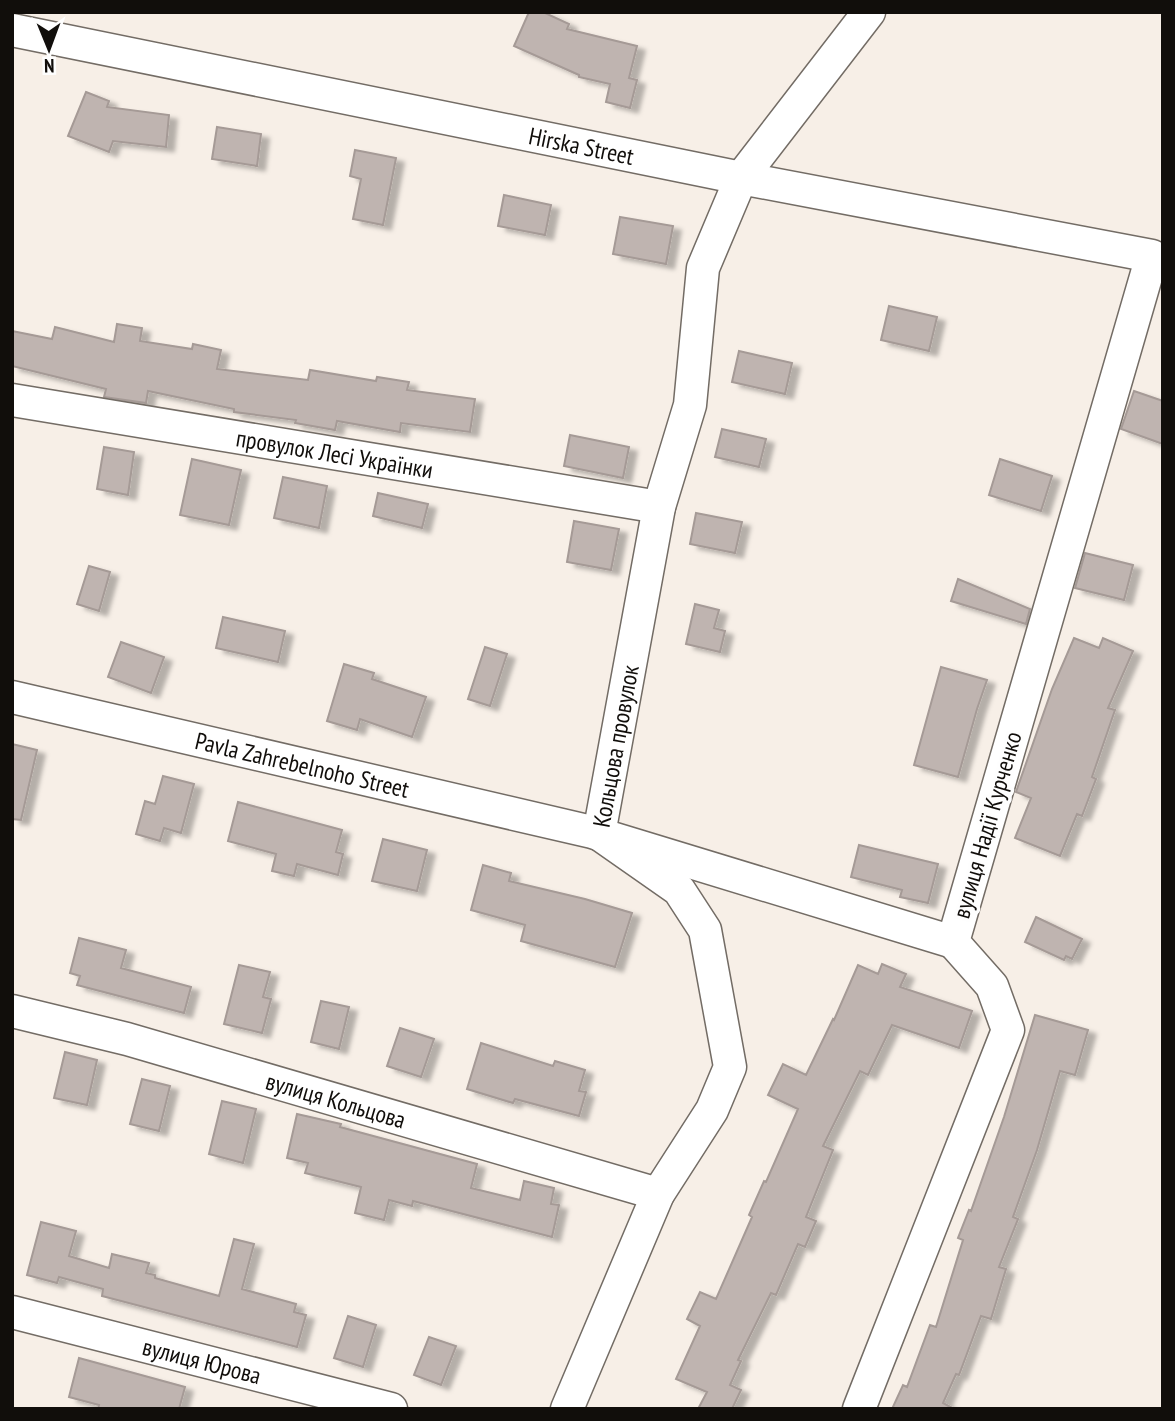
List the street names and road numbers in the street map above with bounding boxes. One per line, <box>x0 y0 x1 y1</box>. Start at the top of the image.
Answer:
street label: Hirska Street <box>526 120 637 171</box>
street label: провулок Лесі Українки <box>234 422 435 485</box>
street label: Кольцова провулок <box>585 662 645 830</box>
street label: Pavla Zahrebelnoho Street <box>192 725 413 805</box>
street label: вулиця Надії Курченко <box>946 728 1028 922</box>
street label: вулиця Кольцова <box>263 1065 409 1135</box>
street label: вулиця Юрова <box>139 1331 264 1391</box>

